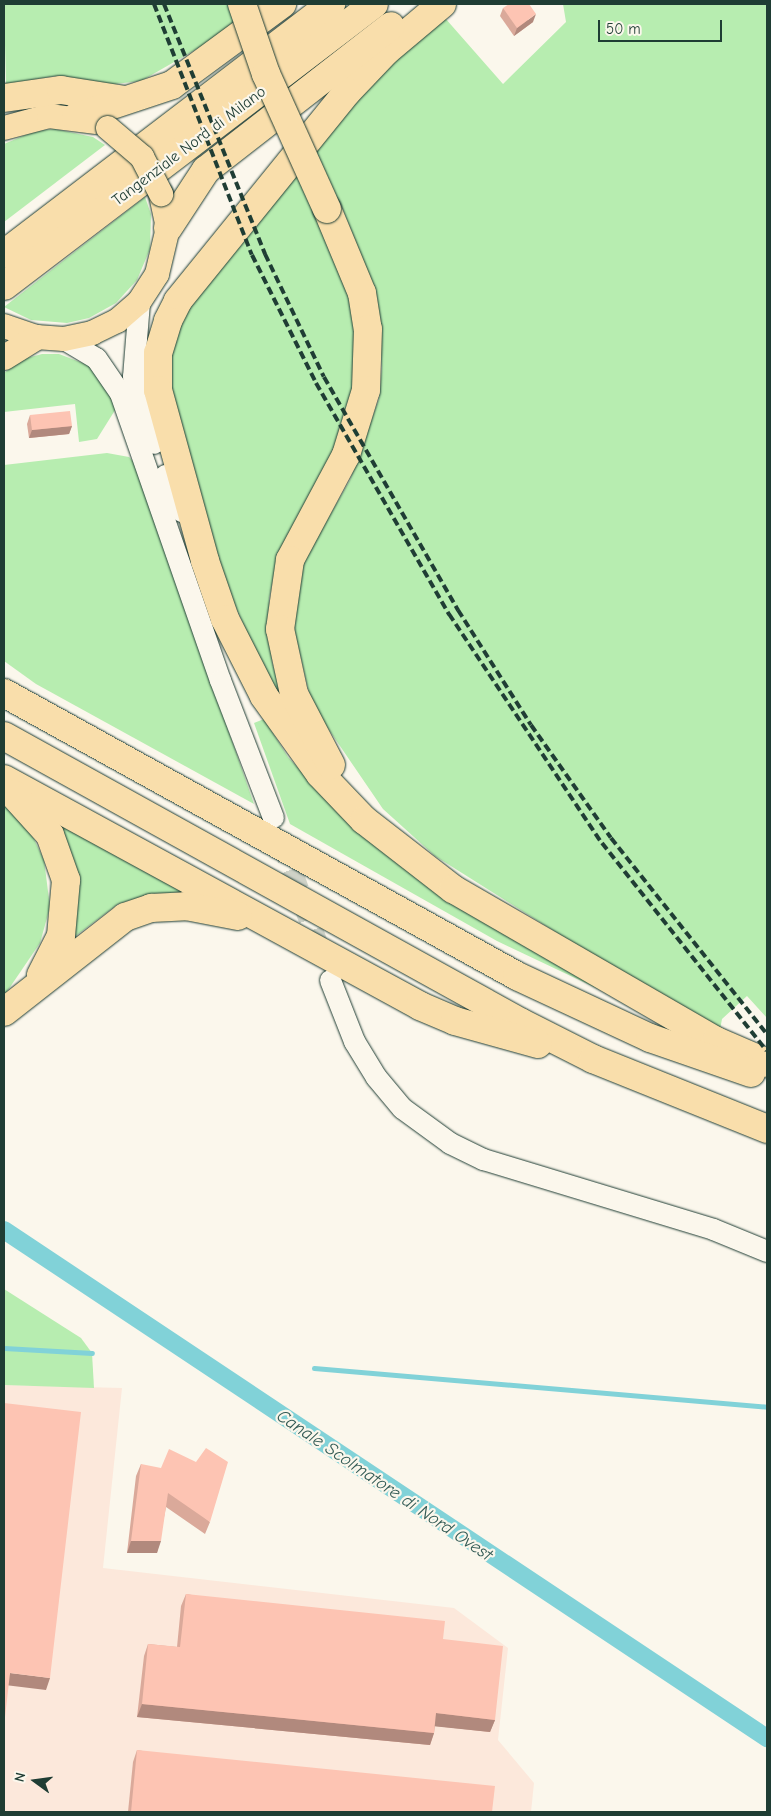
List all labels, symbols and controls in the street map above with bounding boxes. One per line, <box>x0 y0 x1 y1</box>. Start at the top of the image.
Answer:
scale bar <box>601 10 725 42</box>
text: 50 m <box>606 20 641 38</box>
street label: Tangenziale Nord di Milano <box>108 82 270 210</box>
water label: Canale Scolmatore di Nord Ovest <box>272 1406 496 1566</box>
north arrow <box>10 1756 60 1806</box>
text: N <box>11 1771 29 1784</box>

